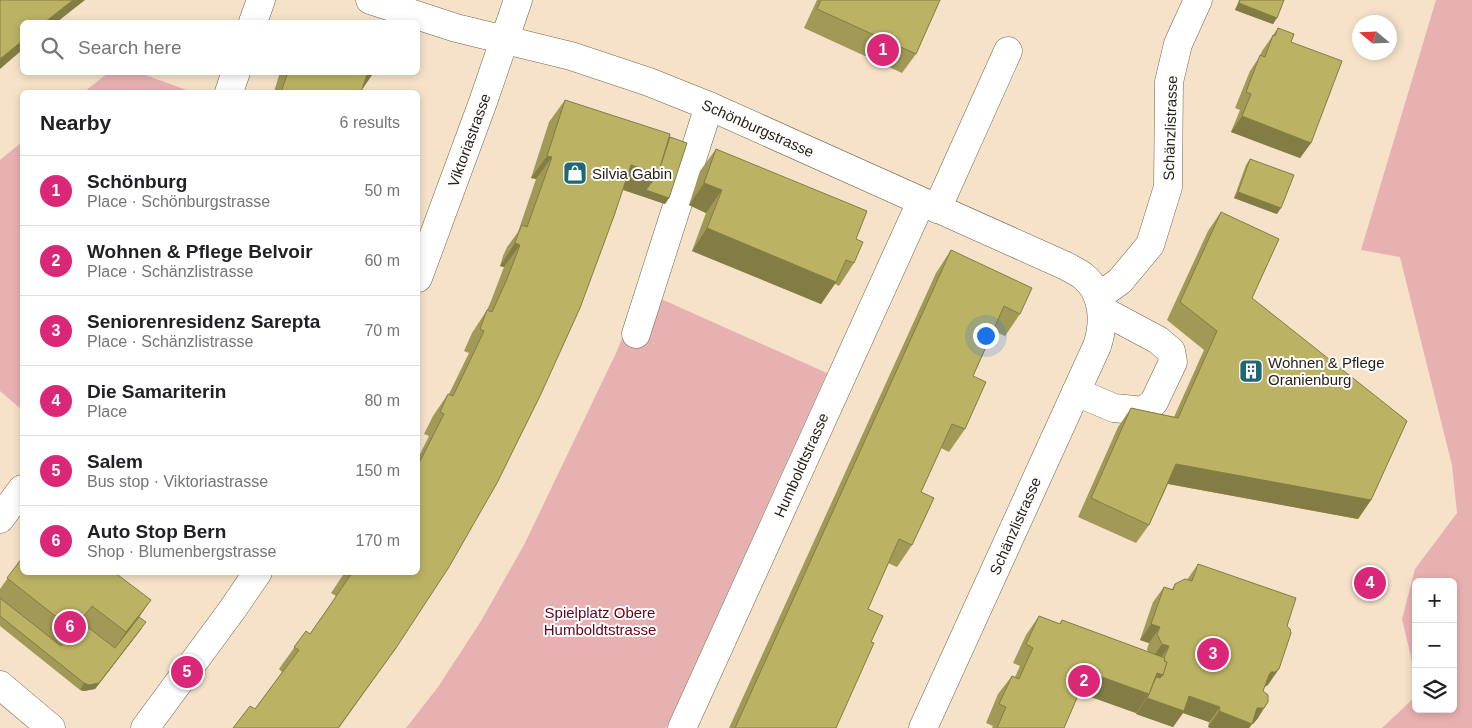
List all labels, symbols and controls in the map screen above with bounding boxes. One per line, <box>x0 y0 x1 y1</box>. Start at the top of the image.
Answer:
north arrow <box>1352 15 1397 60</box>
search box <box>20 20 420 75</box>
pin: 1 <box>867 31 899 69</box>
icon: search <box>38 34 66 62</box>
text: Search here <box>78 37 182 58</box>
street label: Schänzlistrasse <box>1160 75 1180 181</box>
street label: Viktoriastrasse <box>444 91 494 189</box>
street label: Schönburgstrasse <box>699 96 817 160</box>
text: Nearby <box>40 111 111 134</box>
text: 6 results <box>340 114 400 131</box>
shop icon: Silvia Gabin <box>562 160 588 186</box>
place label: Silvia Gabin <box>592 165 672 182</box>
text: Schönburg <box>87 171 187 192</box>
text: 1 <box>52 182 60 199</box>
text: 50 m <box>364 182 400 199</box>
text: Place · Schönburgstrasse <box>87 193 270 210</box>
text: Wohnen & Pflege Belvoir <box>87 241 313 262</box>
text: 2 <box>52 252 60 269</box>
text: 60 m <box>364 252 400 269</box>
text: Place · Schänzlistrasse <box>87 263 253 280</box>
text: Seniorenresidenz Sarepta <box>87 311 320 332</box>
text: 3 <box>52 322 60 339</box>
text: 70 m <box>364 322 400 339</box>
your location <box>973 323 999 349</box>
text: Place · Schänzlistrasse <box>87 333 253 350</box>
place label: Wohnen & Pflege Oranienburg <box>1268 354 1384 388</box>
building icon: Wohnen & Pflege Oranienburg <box>1238 358 1264 384</box>
text: Die Samariterin <box>87 381 226 402</box>
text: 4 <box>52 392 60 409</box>
text: 80 m <box>364 392 400 409</box>
text: Place <box>87 403 127 420</box>
street label: Humboldtstrasse <box>770 410 832 520</box>
text: Salem <box>87 451 143 472</box>
text: 5 <box>52 462 60 479</box>
text: 150 m <box>356 462 400 479</box>
text: Bus stop · Viktoriastrasse <box>87 473 268 490</box>
street label: Schänzlistrasse <box>986 475 1044 577</box>
text: Auto Stop Bern <box>87 521 226 542</box>
text: 6 <box>52 532 60 549</box>
text: 170 m <box>356 532 400 549</box>
text: Shop · Blumenbergstrasse <box>87 543 276 560</box>
pin: 4 <box>1354 564 1386 602</box>
map controls <box>1412 578 1457 713</box>
button: + <box>1412 578 1457 623</box>
park label: Spielplatz Obere Humboldtstrasse <box>544 604 656 638</box>
pin: 6 <box>54 608 86 646</box>
button: − <box>1412 623 1457 668</box>
pin: 3 <box>1197 635 1229 673</box>
pin: 5 <box>171 653 203 691</box>
pin: 2 <box>1068 662 1100 700</box>
button: layers <box>1412 668 1457 713</box>

